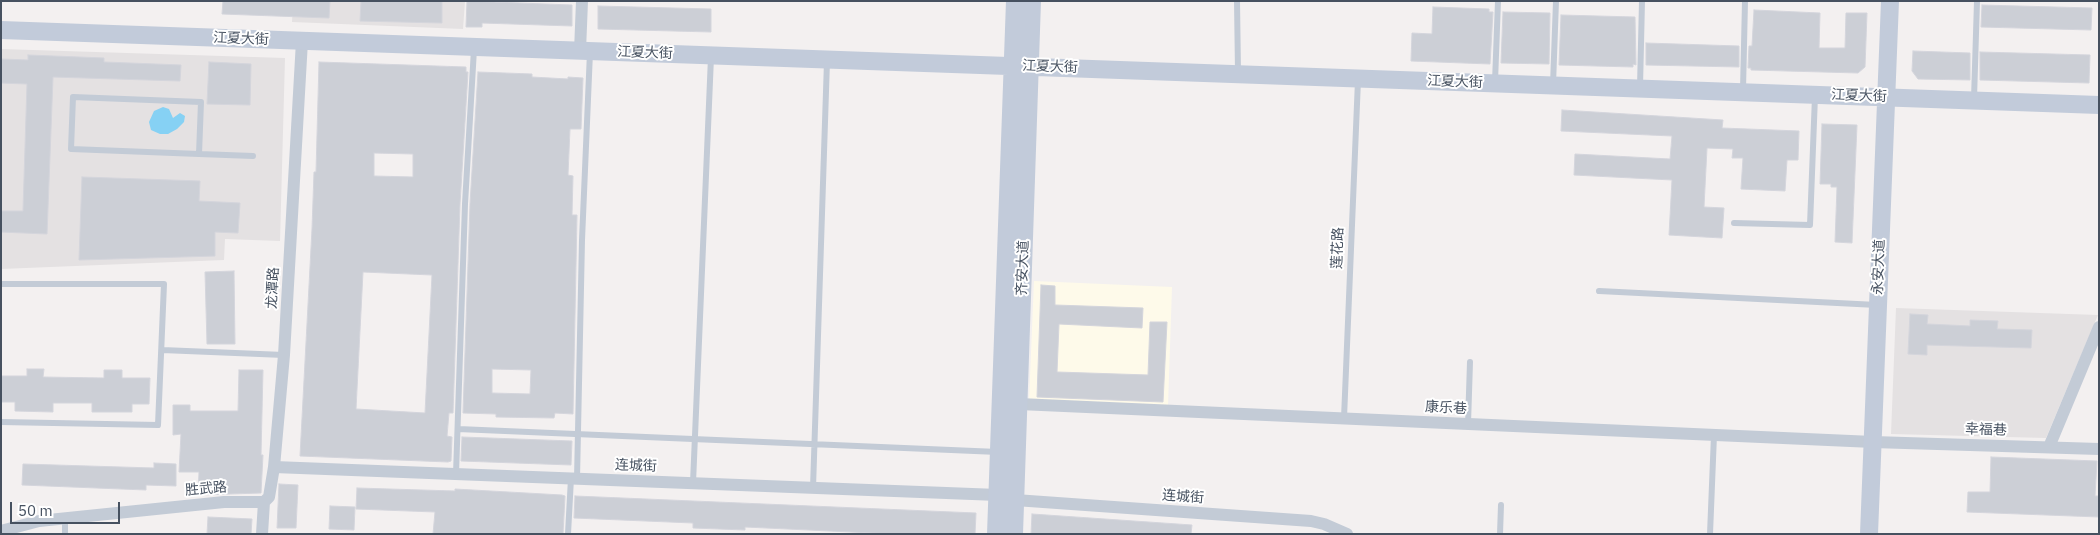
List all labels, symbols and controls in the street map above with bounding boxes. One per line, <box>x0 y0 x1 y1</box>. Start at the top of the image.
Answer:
street label: 江夏大街 <box>213 30 269 48</box>
street label: 江夏大街 <box>617 44 673 62</box>
street label: 江夏大街 <box>1022 58 1078 76</box>
street label: 江夏大街 <box>1427 73 1483 91</box>
street label: 江夏大街 <box>1831 87 1887 105</box>
street label: 莲花路 <box>1329 227 1347 269</box>
street label: 永安大道 <box>1870 239 1888 295</box>
street label: 齐安大道 <box>1014 240 1032 296</box>
street label: 龙潭路 <box>264 267 282 309</box>
street label: 康乐巷 <box>1425 399 1467 417</box>
street label: 幸福巷 <box>1965 421 2007 439</box>
street label: 连城街 <box>615 457 657 475</box>
street label: 胜武路 <box>184 479 228 499</box>
street label: 连城街 <box>1161 487 1205 507</box>
scale bar <box>12 492 122 524</box>
text: 50 m <box>18 501 53 520</box>

